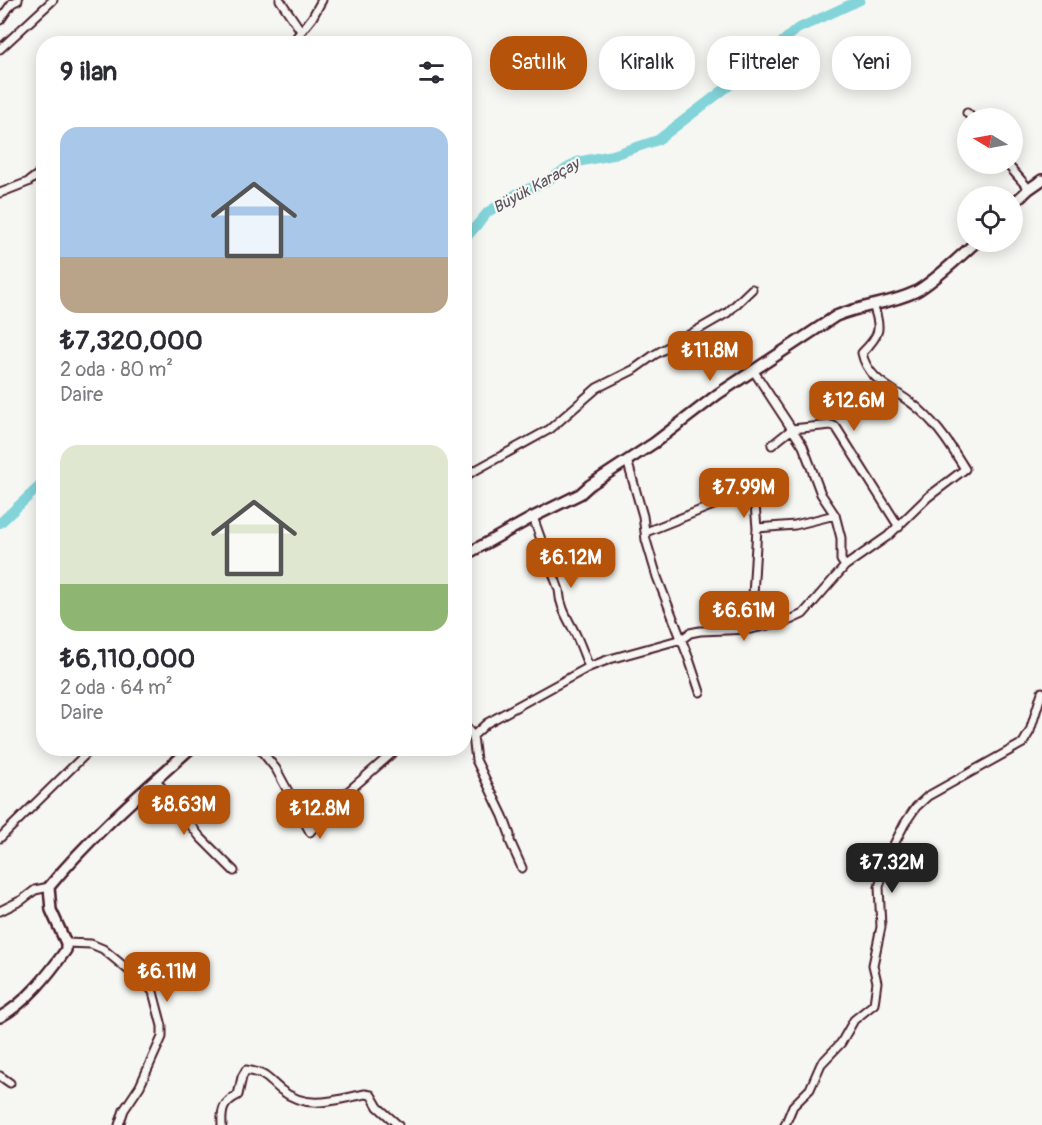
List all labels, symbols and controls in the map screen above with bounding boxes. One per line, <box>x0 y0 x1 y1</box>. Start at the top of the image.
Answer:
chip: Satılık <box>490 36 587 90</box>
chip: Kiralık <box>599 36 695 90</box>
chip: Filtreler <box>707 36 820 90</box>
chip: Yeni <box>832 36 911 90</box>
text: 9 ilan <box>60 56 117 88</box>
icon: filters <box>415 56 448 89</box>
north arrow <box>957 108 1023 174</box>
map controls <box>957 108 1023 252</box>
water label: Büyük Karaçay <box>489 153 584 218</box>
icon: home <box>200 166 308 274</box>
button: locate <box>957 186 1023 252</box>
text: ₺7,320,000 <box>60 325 203 357</box>
pin: ₺11.8M <box>661 331 759 382</box>
text: ₺11.8M <box>682 338 738 363</box>
text: 2 oda · 80 m² <box>60 357 173 382</box>
pin: ₺12.6M <box>805 381 903 432</box>
text: Daire <box>60 382 103 407</box>
text: ₺12.6M <box>823 388 885 413</box>
pin: ₺7.99M <box>695 468 793 519</box>
text: ₺7.99M <box>713 475 775 500</box>
icon: home <box>200 484 308 592</box>
pin: ₺6.12M <box>522 538 620 589</box>
text: ₺6.12M <box>540 545 602 570</box>
pin: ₺6.61M <box>695 591 793 642</box>
text: ₺6.61M <box>713 598 775 623</box>
text: ₺6,110,000 <box>60 643 195 675</box>
text: 2 oda · 64 m² <box>60 675 173 700</box>
text: Daire <box>60 700 103 725</box>
pin: ₺8.63M <box>135 785 233 836</box>
pin: ₺12.8M <box>271 789 369 840</box>
text: ₺8.63M <box>152 792 216 817</box>
text: ₺12.8M <box>290 796 350 821</box>
pin: ₺7.32M <box>843 843 941 894</box>
text: ₺7.32M <box>860 850 924 875</box>
pin: ₺6.11M <box>118 952 216 1003</box>
text: ₺6.11M <box>138 959 196 984</box>

